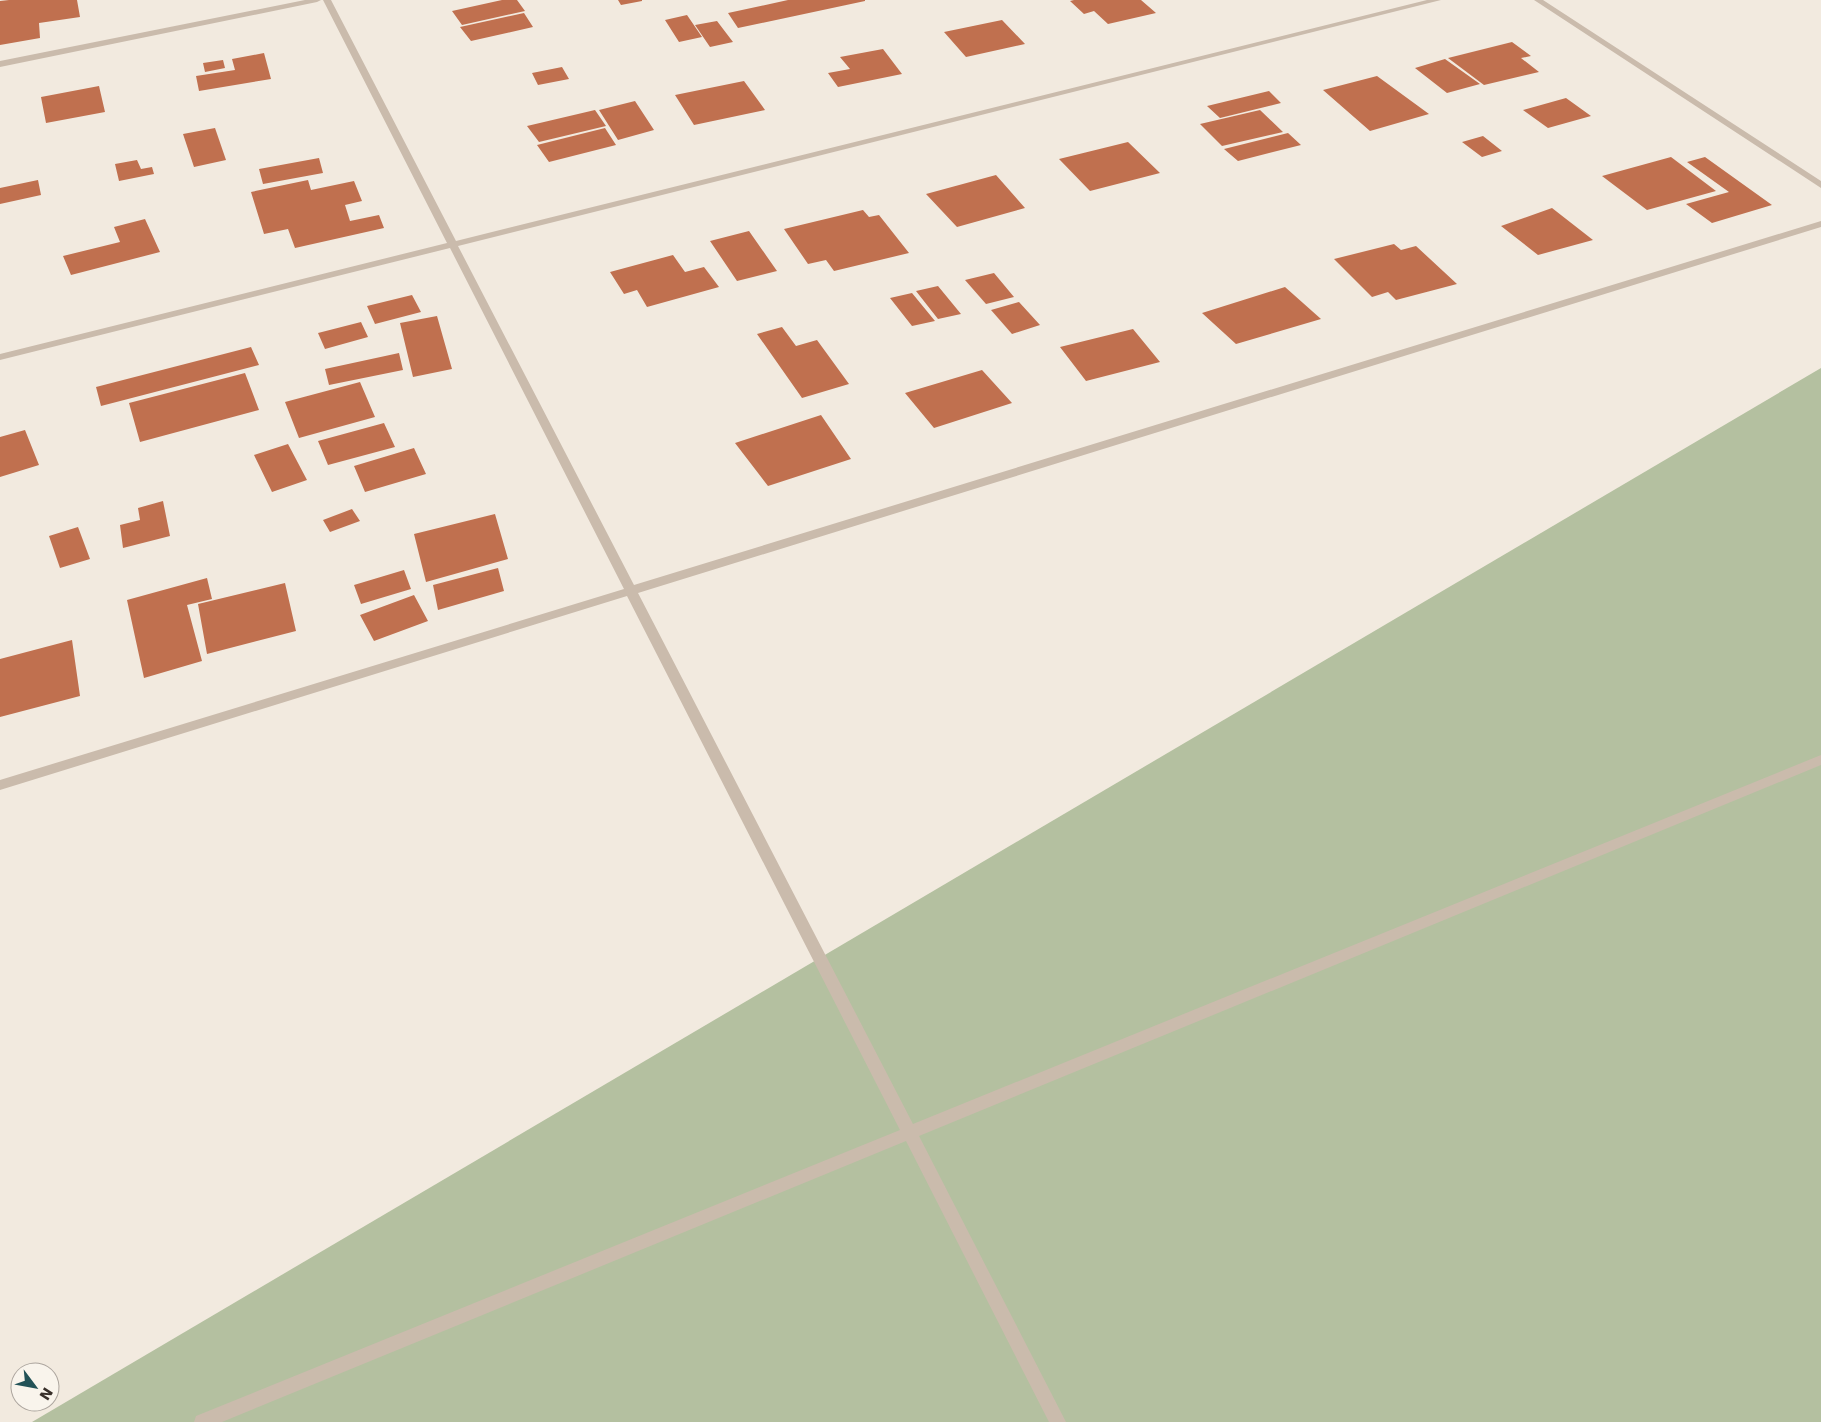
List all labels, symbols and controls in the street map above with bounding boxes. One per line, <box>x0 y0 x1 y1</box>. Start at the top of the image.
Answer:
north arrow <box>10 1362 60 1412</box>
text: N <box>36 1385 56 1403</box>

